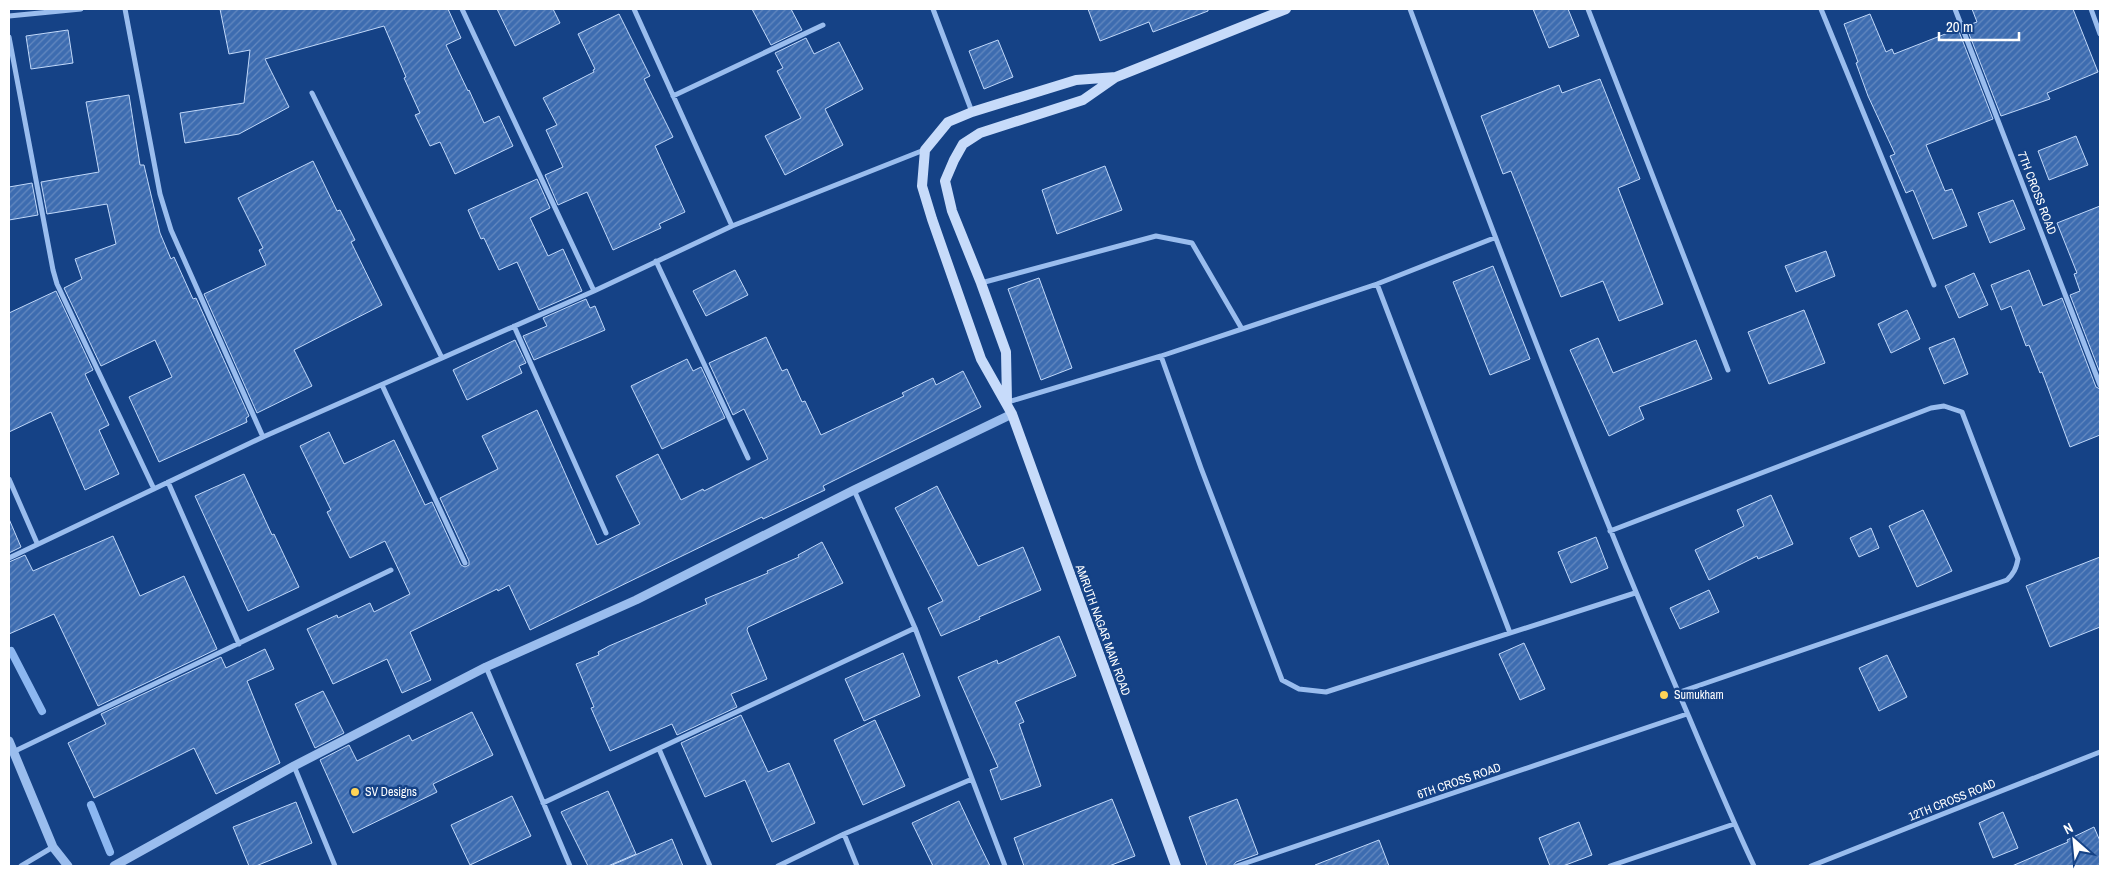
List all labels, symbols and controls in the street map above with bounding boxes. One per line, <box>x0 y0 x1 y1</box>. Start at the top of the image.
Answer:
scale bar <box>1939 10 2019 42</box>
text: 20 m <box>1946 16 1973 37</box>
street label: 7TH CROSS ROAD <box>2014 149 2060 237</box>
street label: AMRUTH NAGAR MAIN ROAD <box>1071 561 1134 698</box>
place label: Sumukham <box>1674 687 1724 703</box>
marker: Sumukham <box>1658 689 1670 701</box>
street label: 6TH CROSS ROAD <box>1415 759 1503 803</box>
street label: 12TH CROSS ROAD <box>1906 775 1998 825</box>
place label: SV Designs <box>365 784 417 800</box>
marker: SV Designs <box>349 786 361 798</box>
north arrow <box>2049 815 2099 865</box>
text: N <box>2060 819 2076 838</box>

